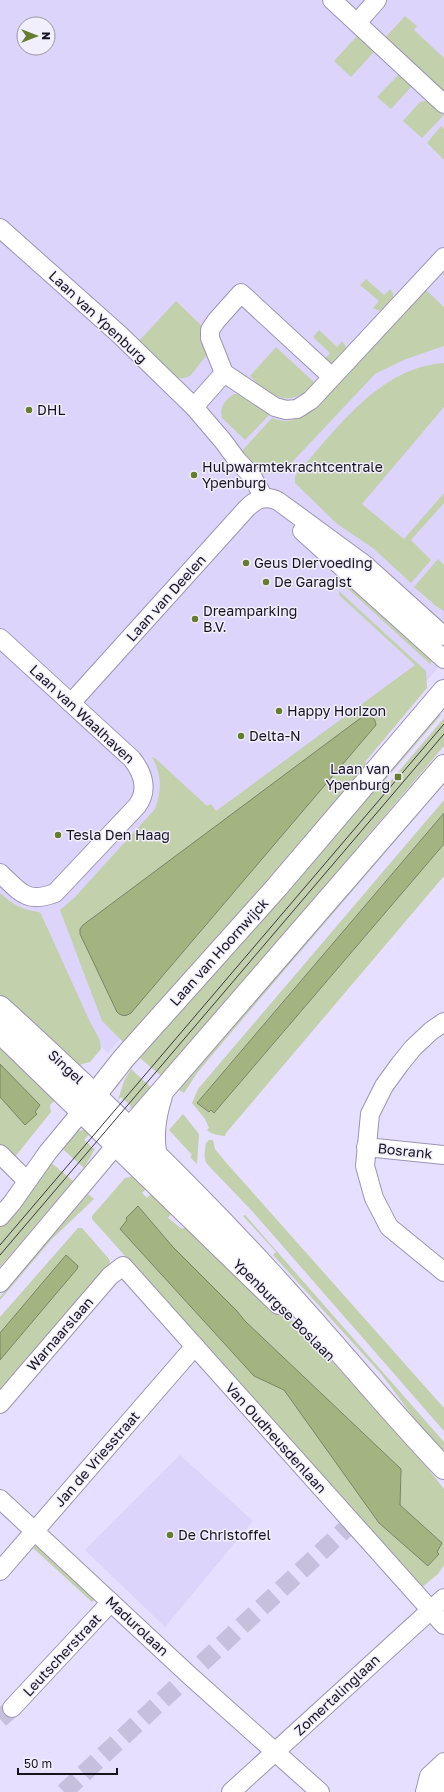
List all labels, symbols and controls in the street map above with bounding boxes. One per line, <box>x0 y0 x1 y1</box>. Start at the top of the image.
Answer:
north arrow <box>16 16 56 56</box>
text: N <box>40 32 53 40</box>
street label: Laan van Ypenburg <box>46 267 151 366</box>
place label: DHL <box>37 401 65 418</box>
marker: DHL <box>24 405 34 415</box>
place label: Hulpwarmtekrachtcentrale Ypenburg <box>202 458 383 491</box>
marker: Hulpwarmtekrachtcentrale Ypenburg <box>189 470 199 480</box>
street label: Laan van Deelen <box>122 551 209 644</box>
place label: Geus Diervoeding <box>254 554 373 571</box>
marker: Geus Diervoeding <box>241 558 251 568</box>
place label: De Garagist <box>274 573 352 590</box>
marker: De Garagist <box>261 577 271 587</box>
place label: Dreamparking B.V. <box>203 602 297 635</box>
marker: Dreamparking B.V. <box>190 614 200 624</box>
street label: Laan van Waalhaven <box>26 661 138 767</box>
place label: Happy Horizon <box>287 702 386 719</box>
marker: Happy Horizon <box>274 706 284 716</box>
place label: Delta-N <box>249 727 301 744</box>
marker: Delta-N <box>236 731 246 741</box>
place label: Laan van Ypenburg <box>326 760 390 793</box>
marker: Laan van Ypenburg <box>393 772 403 782</box>
place label: Tesla Den Haag <box>66 826 170 843</box>
marker: Tesla Den Haag <box>53 830 63 840</box>
street label: Laan van Hoornwijck <box>166 894 272 1009</box>
street label: Singel <box>45 1046 88 1087</box>
street label: Bosrank <box>377 1139 433 1162</box>
street label: Ypenburgse Boslaan <box>230 1255 339 1364</box>
street label: Warnaarslaan <box>23 1293 96 1374</box>
street label: Van Oudheusdenlaan <box>222 1379 330 1496</box>
street label: Jan de Vriesstraat <box>50 1407 143 1510</box>
place label: De Christoffel <box>178 1526 271 1543</box>
marker: De Christoffel <box>165 1530 175 1540</box>
street label: Madurolaan <box>102 1592 172 1659</box>
street label: Leutscherstraat <box>19 1610 104 1700</box>
street label: Zomertalinglaan <box>290 1651 383 1739</box>
scale bar <box>18 1750 117 1776</box>
text: 50 m <box>24 1756 52 1771</box>

